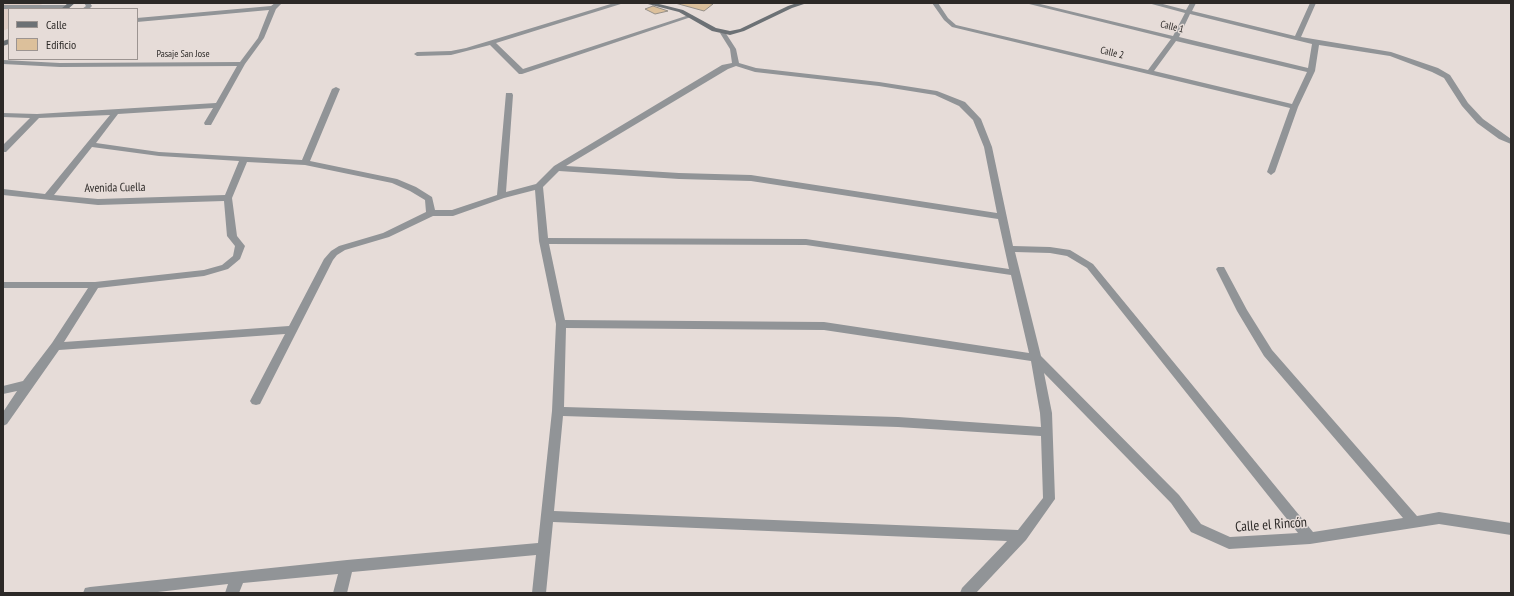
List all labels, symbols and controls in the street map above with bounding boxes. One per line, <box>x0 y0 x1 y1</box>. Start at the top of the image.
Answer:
legend <box>8 8 138 60</box>
text: Calle <box>46 17 67 32</box>
street label: Calle 1 <box>1159 18 1185 36</box>
text: Edificio <box>46 37 76 52</box>
street label: Calle 2 <box>1099 44 1125 62</box>
street label: Pasaje San Jose <box>156 48 210 60</box>
street label: Avenida Cuella <box>84 180 146 196</box>
street label: Calle el Rincón <box>1235 514 1307 536</box>

